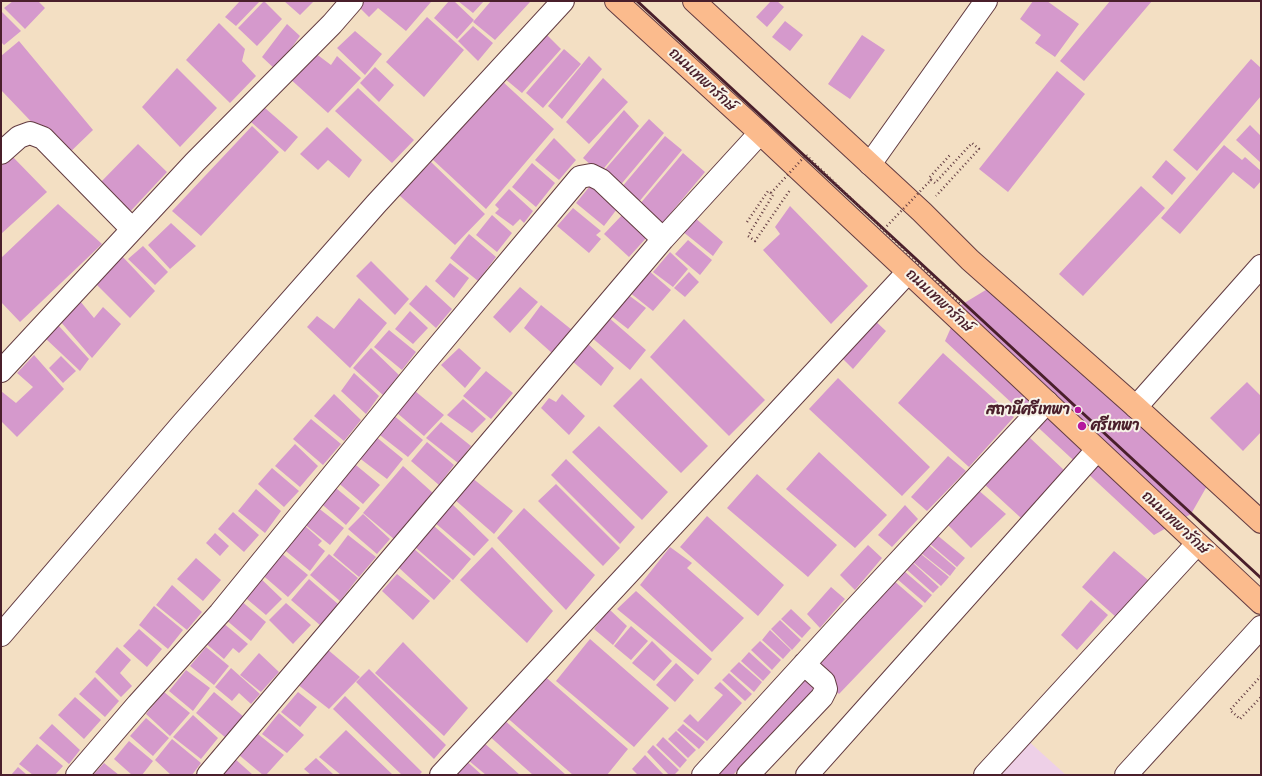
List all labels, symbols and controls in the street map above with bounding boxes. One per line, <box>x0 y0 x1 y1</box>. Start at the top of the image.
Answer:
street label: ถนนเทพารักษ์ <box>665 44 739 116</box>
street label: ถนนเทพารักษ์ <box>902 265 976 337</box>
place label: สถานีศรีเทพา <box>986 401 1070 419</box>
marker: สถานีศรีเทพา <box>1073 405 1083 415</box>
place label: ศรีเทพา <box>1091 417 1140 435</box>
marker: ศรีเทพา <box>1076 420 1088 432</box>
street label: ถนนเทพารักษ์ <box>1138 487 1212 559</box>

